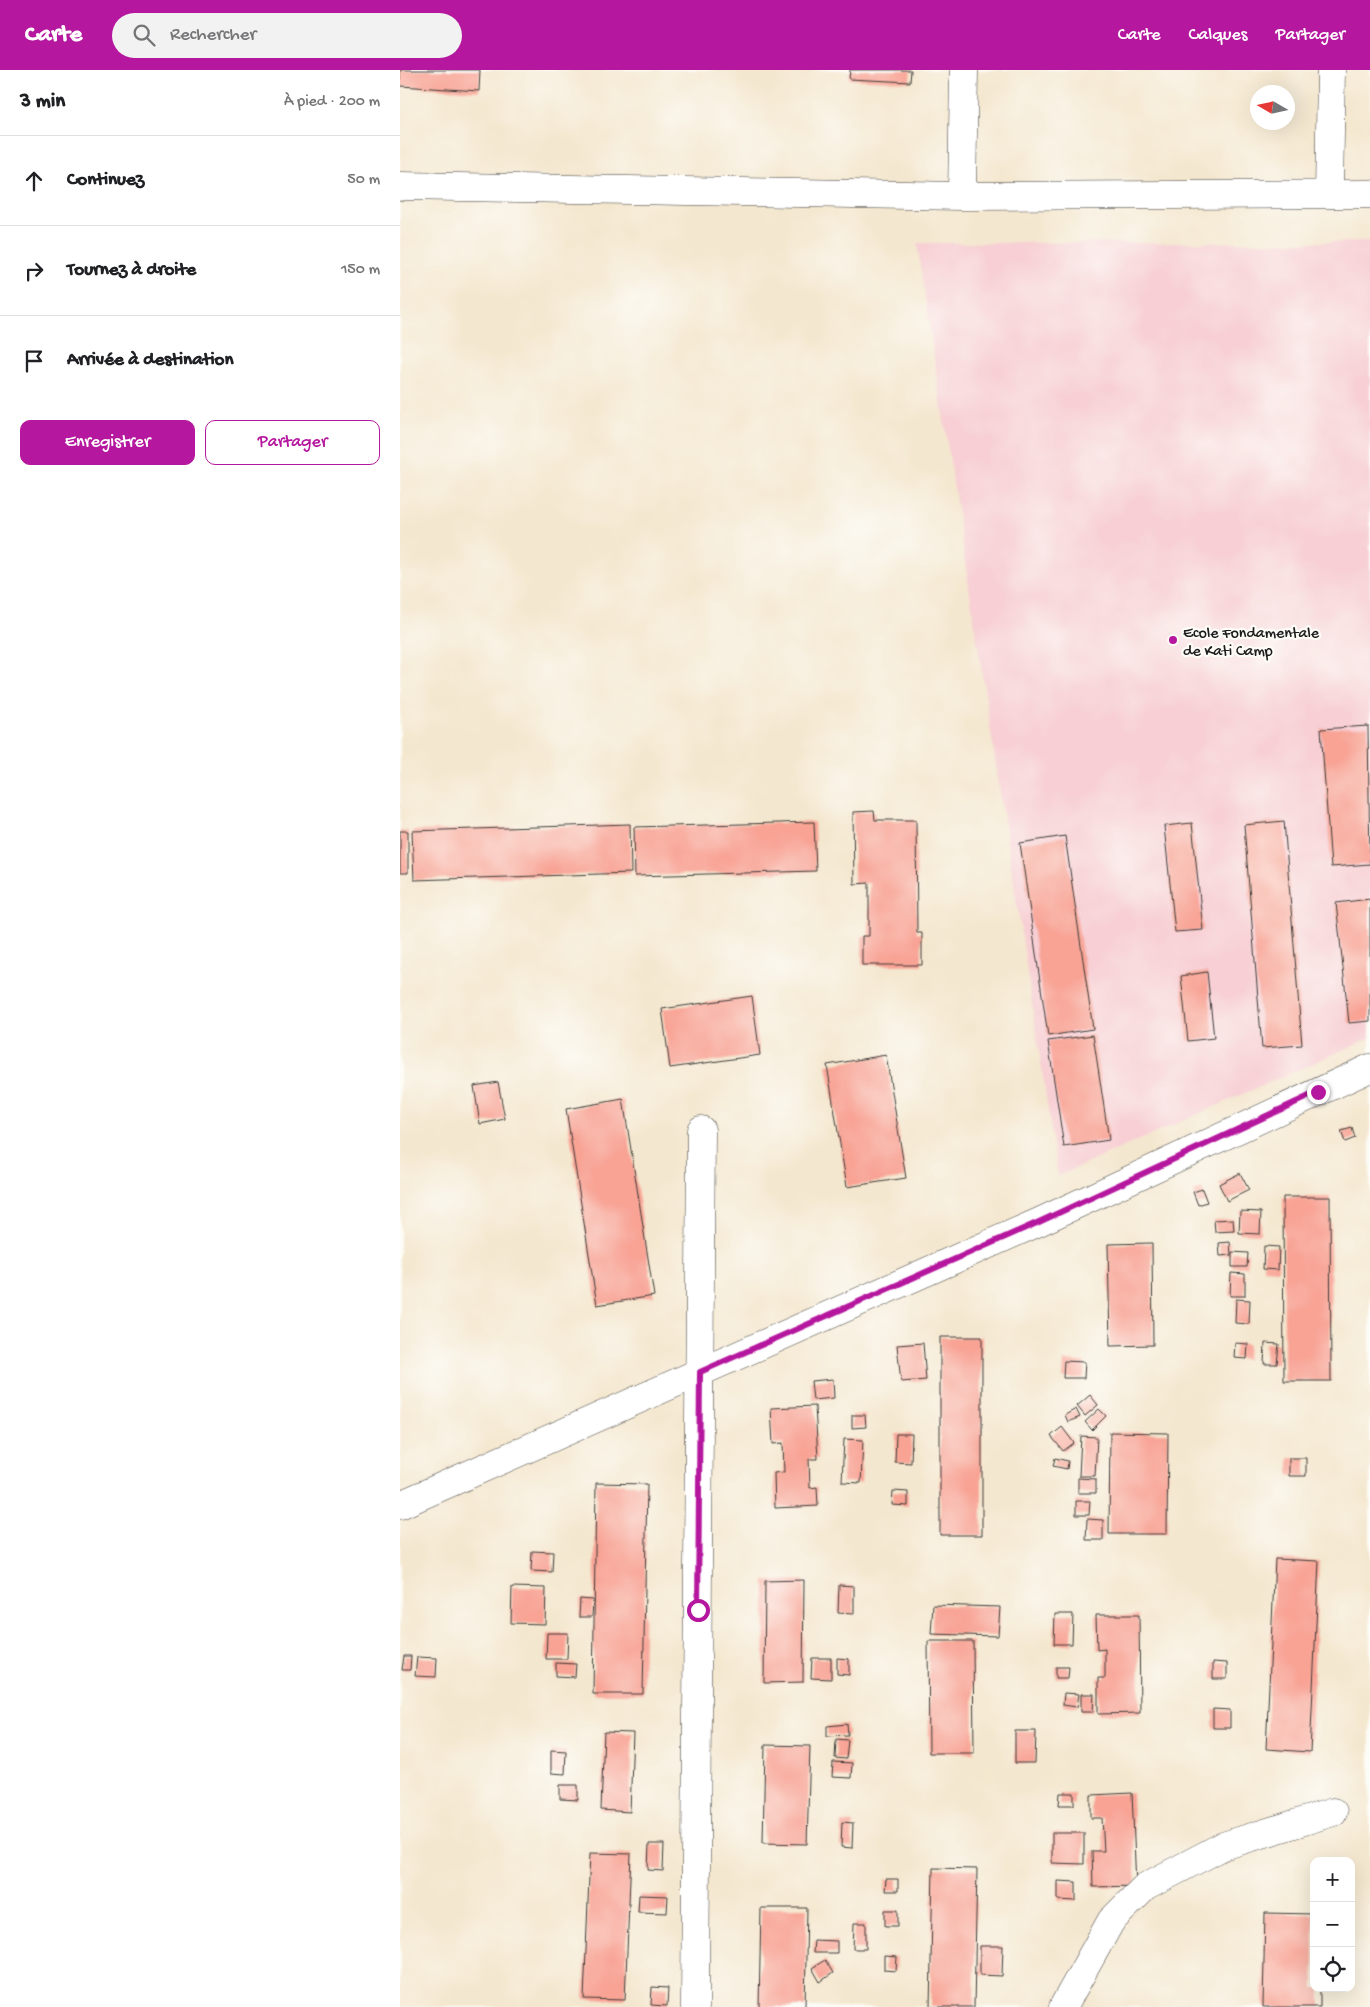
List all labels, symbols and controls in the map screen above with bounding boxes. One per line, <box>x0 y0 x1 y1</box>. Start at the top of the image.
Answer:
search box <box>112 13 462 58</box>
text: Carte <box>25 21 82 50</box>
icon: search <box>130 21 158 49</box>
text: Rechercher <box>170 24 256 47</box>
text: Carte <box>1118 25 1161 46</box>
text: Calques <box>1189 25 1247 46</box>
text: Partager <box>1275 25 1345 46</box>
north arrow <box>1250 85 1295 130</box>
text: 3 min <box>20 90 65 115</box>
text: À pied · 200 m <box>284 93 380 112</box>
icon: ahead <box>20 167 48 195</box>
text: Continuez <box>67 169 144 192</box>
text: 50 m <box>347 171 380 190</box>
icon: right <box>20 257 48 285</box>
text: Tournez à droite <box>67 259 196 282</box>
text: 150 m <box>341 261 380 280</box>
icon: arrive <box>20 347 48 375</box>
text: Arrivée à destination <box>67 349 233 372</box>
button: Enregistrer <box>20 420 195 465</box>
button: Partager <box>205 420 380 465</box>
place label: Ecole Fondamentale de Kati Camp <box>1183 625 1320 662</box>
marker: Ecole Fondamentale de Kati Camp <box>1167 634 1179 646</box>
route end <box>1307 1081 1330 1104</box>
route start <box>687 1599 710 1622</box>
map controls <box>1310 1857 1355 1992</box>
button: + <box>1310 1857 1355 1902</box>
button: − <box>1310 1902 1355 1947</box>
button: locate <box>1310 1947 1355 1992</box>

